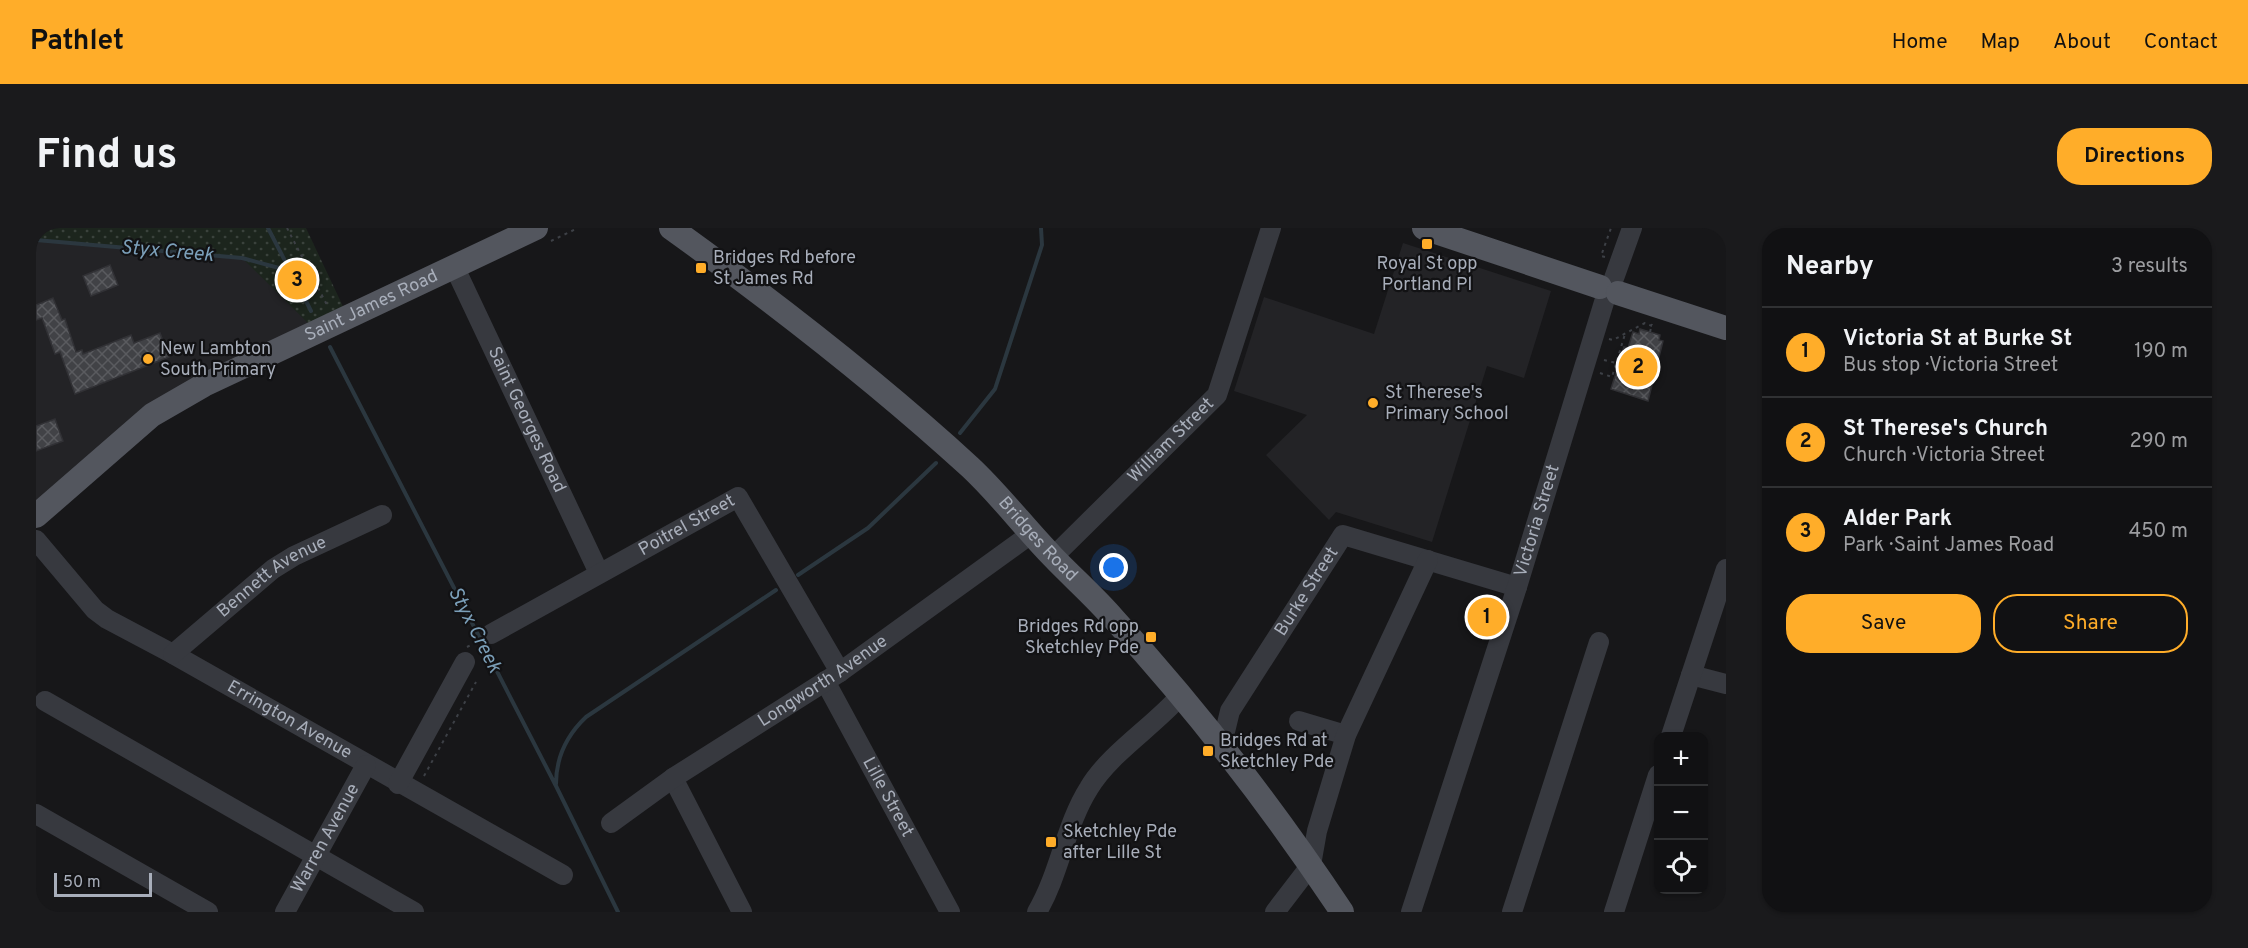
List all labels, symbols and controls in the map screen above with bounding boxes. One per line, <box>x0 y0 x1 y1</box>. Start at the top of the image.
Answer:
text: Pathlet <box>30 24 124 60</box>
text: Home <box>1892 29 1948 56</box>
text: Map <box>1981 29 2020 56</box>
text: About <box>2053 29 2111 56</box>
text: Contact <box>2144 29 2218 56</box>
button: Directions <box>2057 128 2212 185</box>
text: Find us <box>36 130 177 183</box>
water label: Styx Creek <box>119 235 216 269</box>
marker: Royal St opp Portland Pl <box>1420 237 1434 251</box>
place label: Bridges Rd before St James Rd <box>713 247 856 291</box>
text: Nearby <box>1786 251 1874 284</box>
place label: Royal St opp Portland Pl <box>1377 253 1477 297</box>
text: 3 results <box>2111 254 2188 280</box>
pin: 3 <box>278 257 316 302</box>
marker: Bridges Rd before St James Rd <box>694 261 708 275</box>
street label: Saint James Road <box>301 265 442 347</box>
text: Victoria St at Burke St <box>1843 326 2072 353</box>
place label: New Lambton South Primary <box>160 338 276 382</box>
text: 1 <box>1802 339 1810 365</box>
text: 190 m <box>2134 339 2188 365</box>
street label: Saint Georges Road <box>482 343 571 496</box>
pin: 2 <box>1618 344 1658 390</box>
marker: New Lambton South Primary <box>141 352 155 366</box>
text: Bus stop · Victoria Street <box>1843 353 2058 379</box>
place label: St Therese's Primary School <box>1385 382 1509 426</box>
street label: William Street <box>1123 393 1219 488</box>
marker: St Therese's Primary School <box>1366 396 1380 410</box>
text: St Therese's Church <box>1843 416 2048 443</box>
text: 2 <box>1799 429 1812 455</box>
text: 290 m <box>2130 429 2188 455</box>
text: Church · Victoria Street <box>1843 443 2045 469</box>
street label: Victoria Street <box>1509 462 1565 580</box>
street label: Poitrel Street <box>635 489 739 561</box>
street label: Bridges Road <box>993 492 1082 587</box>
text: Alder Park <box>1843 506 1952 533</box>
text: 3 <box>1800 519 1812 545</box>
text: 450 m <box>2129 519 2188 545</box>
street label: Bennett Avenue <box>212 531 330 623</box>
text: Park · Saint James Road <box>1843 533 2054 559</box>
street label: Burke Street <box>1270 543 1344 640</box>
your location <box>1099 553 1128 582</box>
water label: Styx Creek <box>441 582 507 678</box>
pin: 1 <box>1468 594 1506 640</box>
button: Save <box>1786 594 1981 653</box>
button: Share <box>1993 594 2188 653</box>
place label: Bridges Rd opp Sketchley Pde <box>1017 616 1139 660</box>
street label: Longworth Avenue <box>754 630 892 733</box>
marker: Bridges Rd opp Sketchley Pde <box>1144 630 1158 644</box>
street label: Errington Avenue <box>223 675 356 764</box>
place label: Bridges Rd at Sketchley Pde <box>1220 730 1334 774</box>
map controls <box>1654 732 1708 894</box>
button: + <box>1654 732 1708 786</box>
marker: Bridges Rd at Sketchley Pde <box>1201 744 1215 758</box>
street label: Lille Street <box>857 753 919 841</box>
street label: Warren Avenue <box>286 780 365 897</box>
button: − <box>1654 786 1708 840</box>
place label: Sketchley Pde after Lille St <box>1063 821 1177 865</box>
marker: Sketchley Pde after Lille St <box>1044 835 1058 849</box>
button: locate <box>1654 840 1708 894</box>
scale bar <box>54 870 152 898</box>
text: 50 m <box>63 873 101 893</box>

